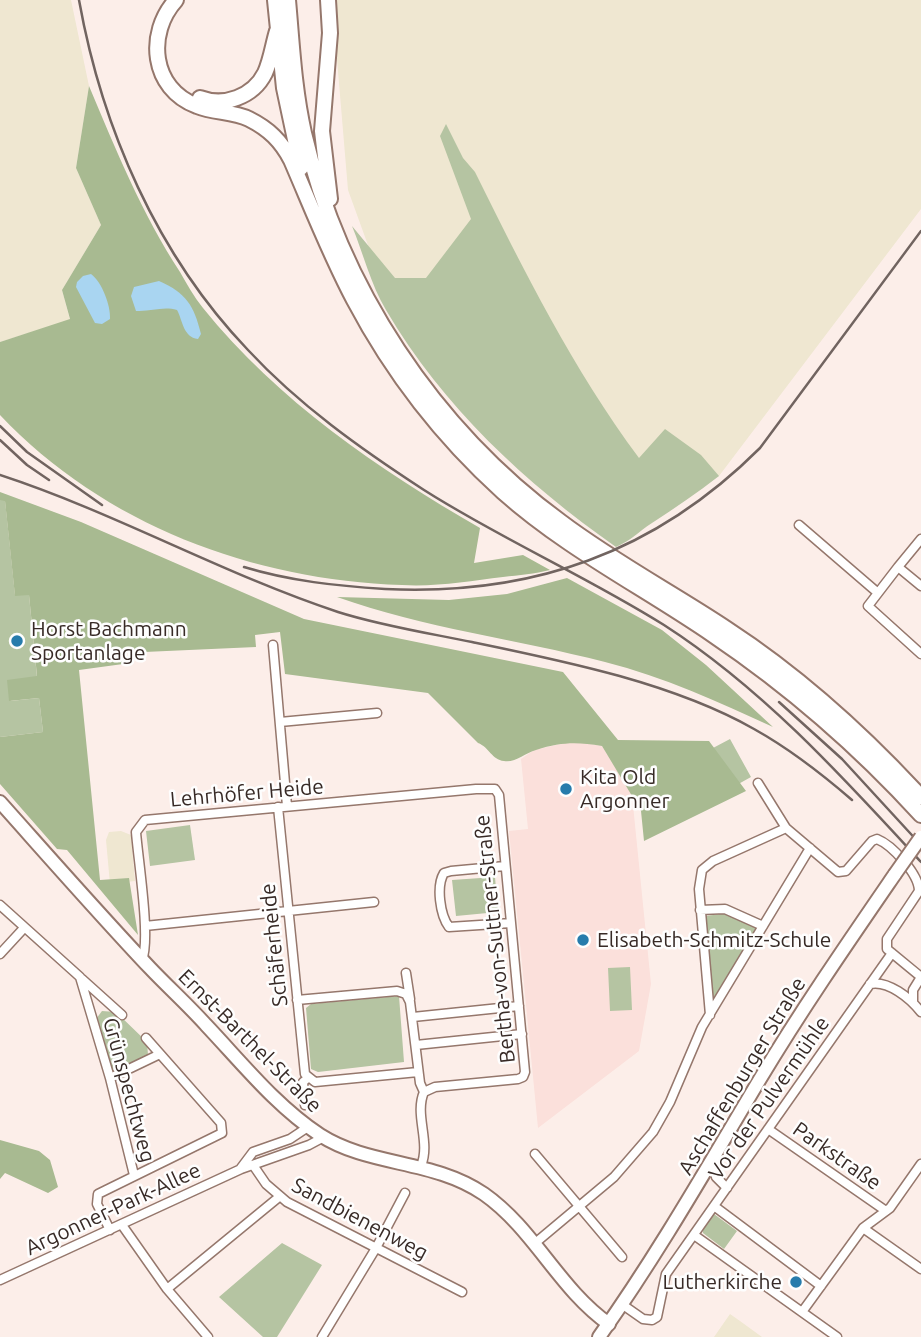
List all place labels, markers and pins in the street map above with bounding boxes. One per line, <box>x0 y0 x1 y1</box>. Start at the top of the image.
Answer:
place label: Horst Bachmann Sportanlage <box>31 616 187 666</box>
marker: Horst Bachmann Sportanlage <box>9 633 25 649</box>
place label: Kita Old Argonner <box>580 764 669 814</box>
marker: Kita Old Argonner <box>558 781 574 797</box>
place label: Elisabeth-Schmitz-Schule <box>597 927 831 953</box>
marker: Elisabeth-Schmitz-Schule <box>575 932 591 948</box>
place label: Lutherkirche <box>663 1269 782 1295</box>
marker: Lutherkirche <box>788 1274 804 1290</box>

